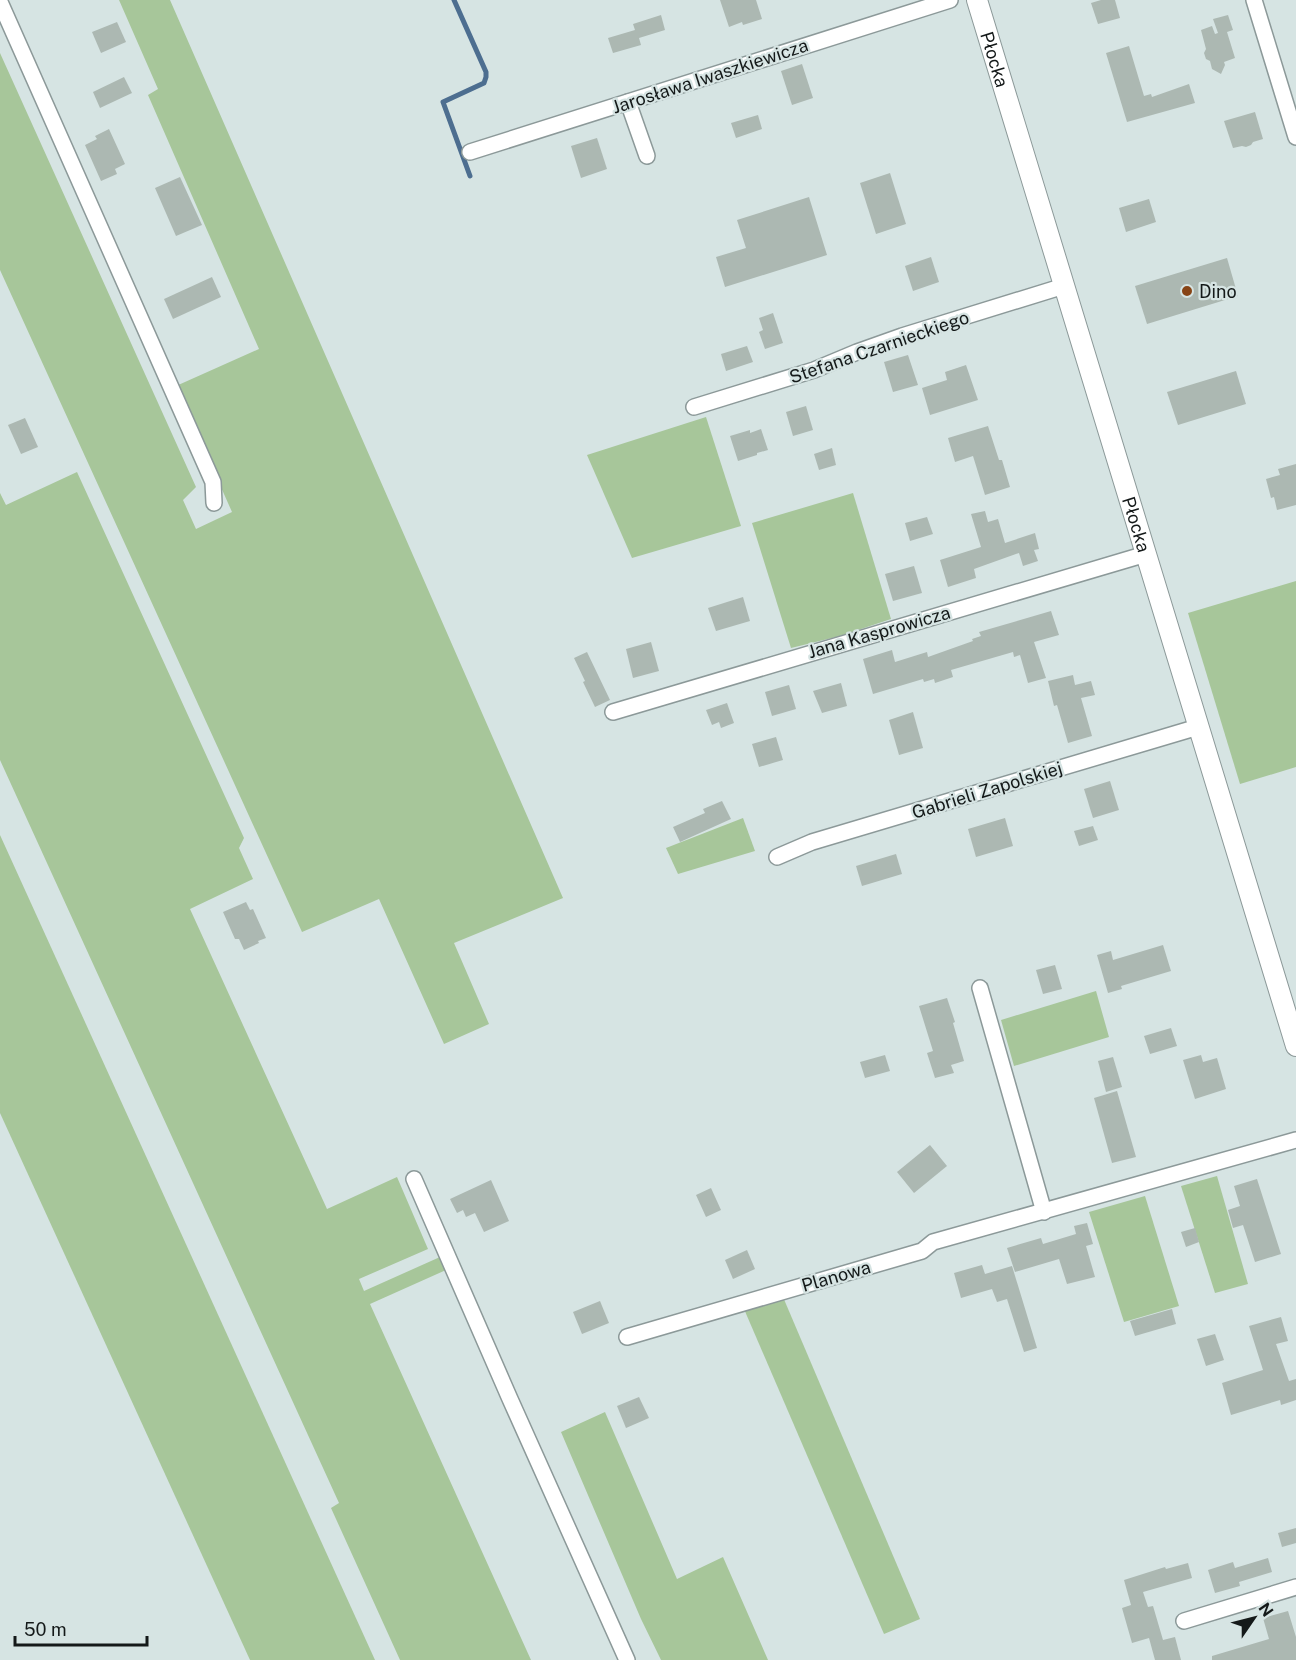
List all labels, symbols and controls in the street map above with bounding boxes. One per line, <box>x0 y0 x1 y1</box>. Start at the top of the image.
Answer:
street label: Płocka <box>977 29 1013 90</box>
street label: Jarosława Iwaszkiewicza <box>609 34 811 118</box>
place label: Dino <box>1199 281 1237 302</box>
marker: Dino <box>1180 284 1194 298</box>
street label: Stefana Czarnieckiego <box>786 306 972 388</box>
street label: Płocka <box>1118 494 1155 555</box>
street label: Jana Kasprowicza <box>805 602 953 662</box>
street label: Gabrieli Zapolskiej <box>909 757 1065 823</box>
street label: Planowa <box>799 1256 873 1296</box>
north arrow <box>1224 1588 1284 1648</box>
text: N <box>1255 1599 1277 1620</box>
scale bar <box>15 1609 147 1647</box>
text: 50 m <box>24 1619 67 1640</box>

